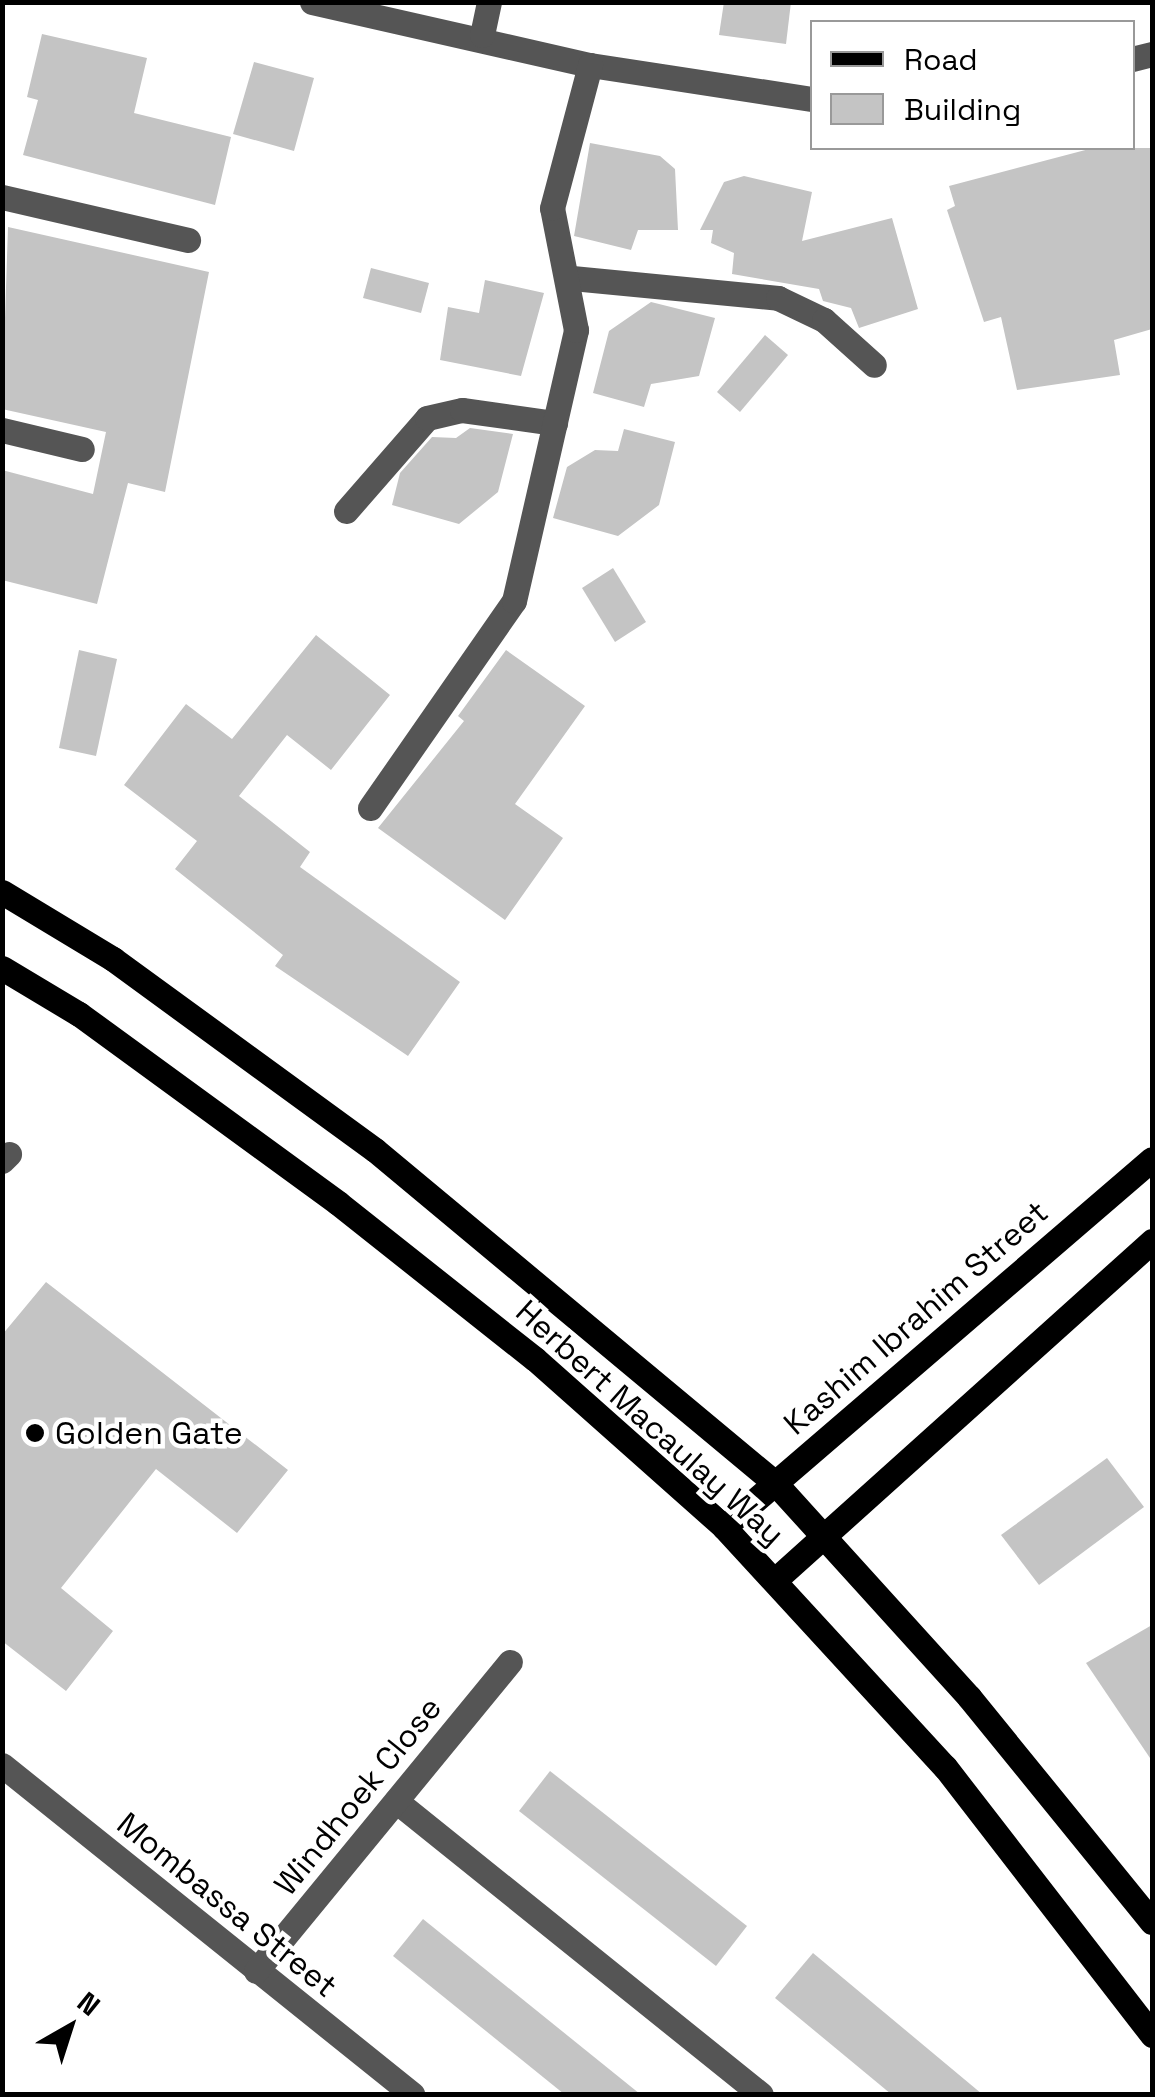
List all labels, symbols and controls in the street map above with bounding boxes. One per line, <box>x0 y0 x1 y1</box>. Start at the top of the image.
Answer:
legend <box>810 20 1135 150</box>
text: Road <box>904 40 978 79</box>
text: Building <box>904 90 1021 129</box>
street label: Kashim Ibrahim Street <box>776 1193 1056 1443</box>
street label: Herbert Macaulay Way <box>508 1292 792 1554</box>
place label: Golden Gate <box>55 1414 243 1452</box>
marker: Golden Gate <box>24 1422 46 1444</box>
street label: Windhoek Close <box>266 1689 450 1903</box>
street label: Mombassa Street <box>109 1805 345 2005</box>
north arrow <box>20 1977 120 2077</box>
text: N <box>70 1984 107 2024</box>

